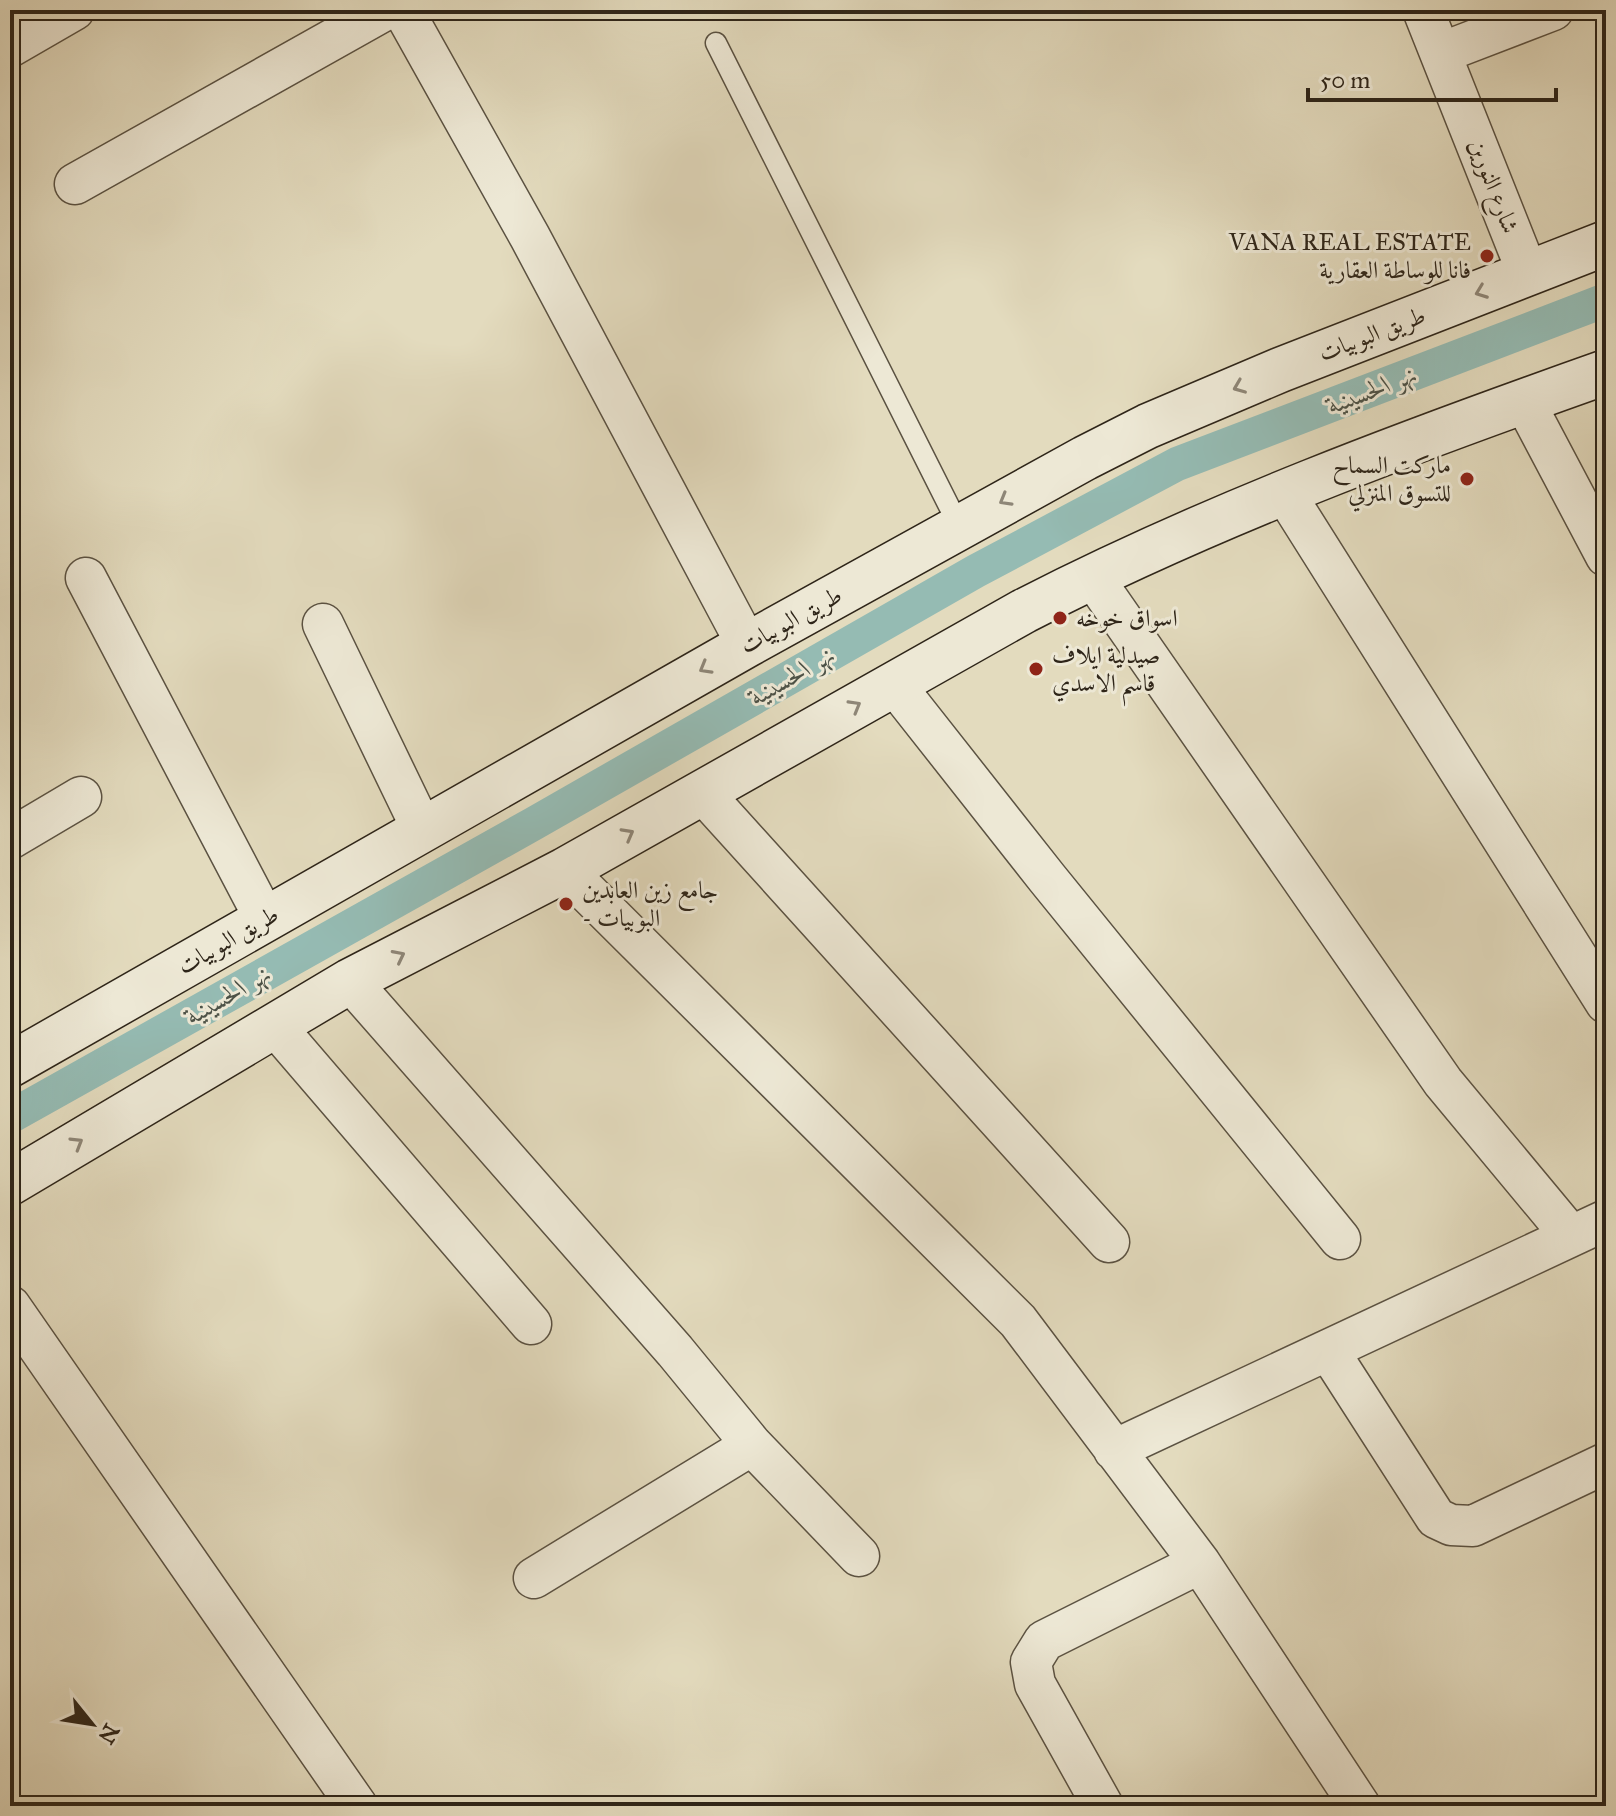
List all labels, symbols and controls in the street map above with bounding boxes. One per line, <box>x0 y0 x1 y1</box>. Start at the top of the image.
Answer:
scale bar <box>1308 52 1556 102</box>
text: 50 m <box>1320 65 1370 95</box>
street label: شارع النورين <box>1458 134 1526 239</box>
place label: VANA REAL ESTATE فانا للوساطة العقارية <box>1228 227 1471 285</box>
marker: VANA REAL ESTATE فانا للوساطة العقارية <box>1478 247 1496 265</box>
one-way arrow <box>1475 282 1489 299</box>
street label: طريق البوبيات <box>1314 300 1430 368</box>
water label: نهر الحسينية <box>1320 357 1422 422</box>
one-way arrow <box>1233 377 1247 394</box>
place label: ماركت السماح للتسوق المنزلي <box>1332 450 1451 512</box>
marker: ماركت السماح للتسوق المنزلي <box>1458 470 1476 488</box>
one-way arrow <box>999 490 1014 506</box>
street label: طريق البوبيات <box>735 580 847 660</box>
place label: اسواق خوخه <box>1076 603 1178 633</box>
marker: اسواق خوخه <box>1051 609 1069 627</box>
water label: نهر الحسينية <box>742 638 841 714</box>
place label: صيدلية ايلاف قاسم الاسدي <box>1052 640 1160 707</box>
one-way arrow <box>699 658 714 674</box>
marker: صيدلية ايلاف قاسم الاسدي <box>1027 660 1045 678</box>
one-way arrow <box>846 700 860 716</box>
one-way arrow <box>619 828 634 844</box>
place label: جامع زين العابدين - البوبيات <box>582 875 718 933</box>
marker: جامع زين العابدين - البوبيات <box>557 895 575 913</box>
street label: طريق البوبيات <box>172 899 284 981</box>
one-way arrow <box>390 950 405 965</box>
water label: نهر الحسينية <box>178 957 277 1033</box>
one-way arrow <box>68 1137 83 1153</box>
north arrow <box>52 1684 132 1764</box>
text: N <box>92 1719 125 1749</box>

